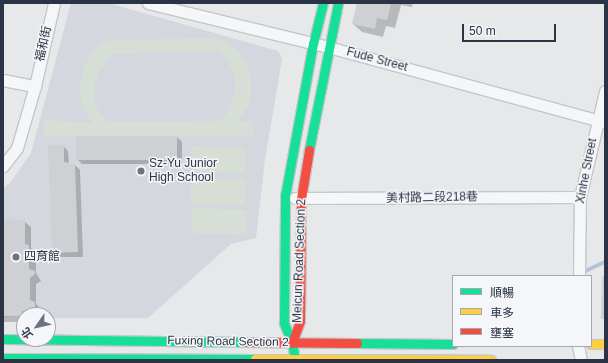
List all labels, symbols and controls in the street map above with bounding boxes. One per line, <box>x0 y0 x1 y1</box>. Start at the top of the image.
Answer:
scale bar <box>464 16 558 42</box>
text: 50 m <box>469 24 496 38</box>
street label: 福和街 <box>33 25 55 63</box>
street label: Fude Street <box>345 45 409 75</box>
street label: Xinhe Street <box>574 137 600 205</box>
place label: Sz-Yu Junior High School <box>149 157 217 185</box>
marker: Sz-Yu Junior High School <box>136 166 146 176</box>
street label: 美村路二段218巷 <box>386 190 478 206</box>
street label: Meicun Road Section 2 <box>291 199 309 323</box>
place label: 四育館 <box>24 250 60 264</box>
marker: 四育館 <box>11 252 21 262</box>
legend <box>452 275 592 347</box>
text: 順暢 <box>490 286 514 300</box>
text: 車多 <box>490 306 514 320</box>
north arrow <box>16 307 56 347</box>
text: 北 <box>19 325 35 341</box>
text: 壅塞 <box>490 326 514 340</box>
street label: Fuxing Road Section 2 <box>167 334 289 350</box>

